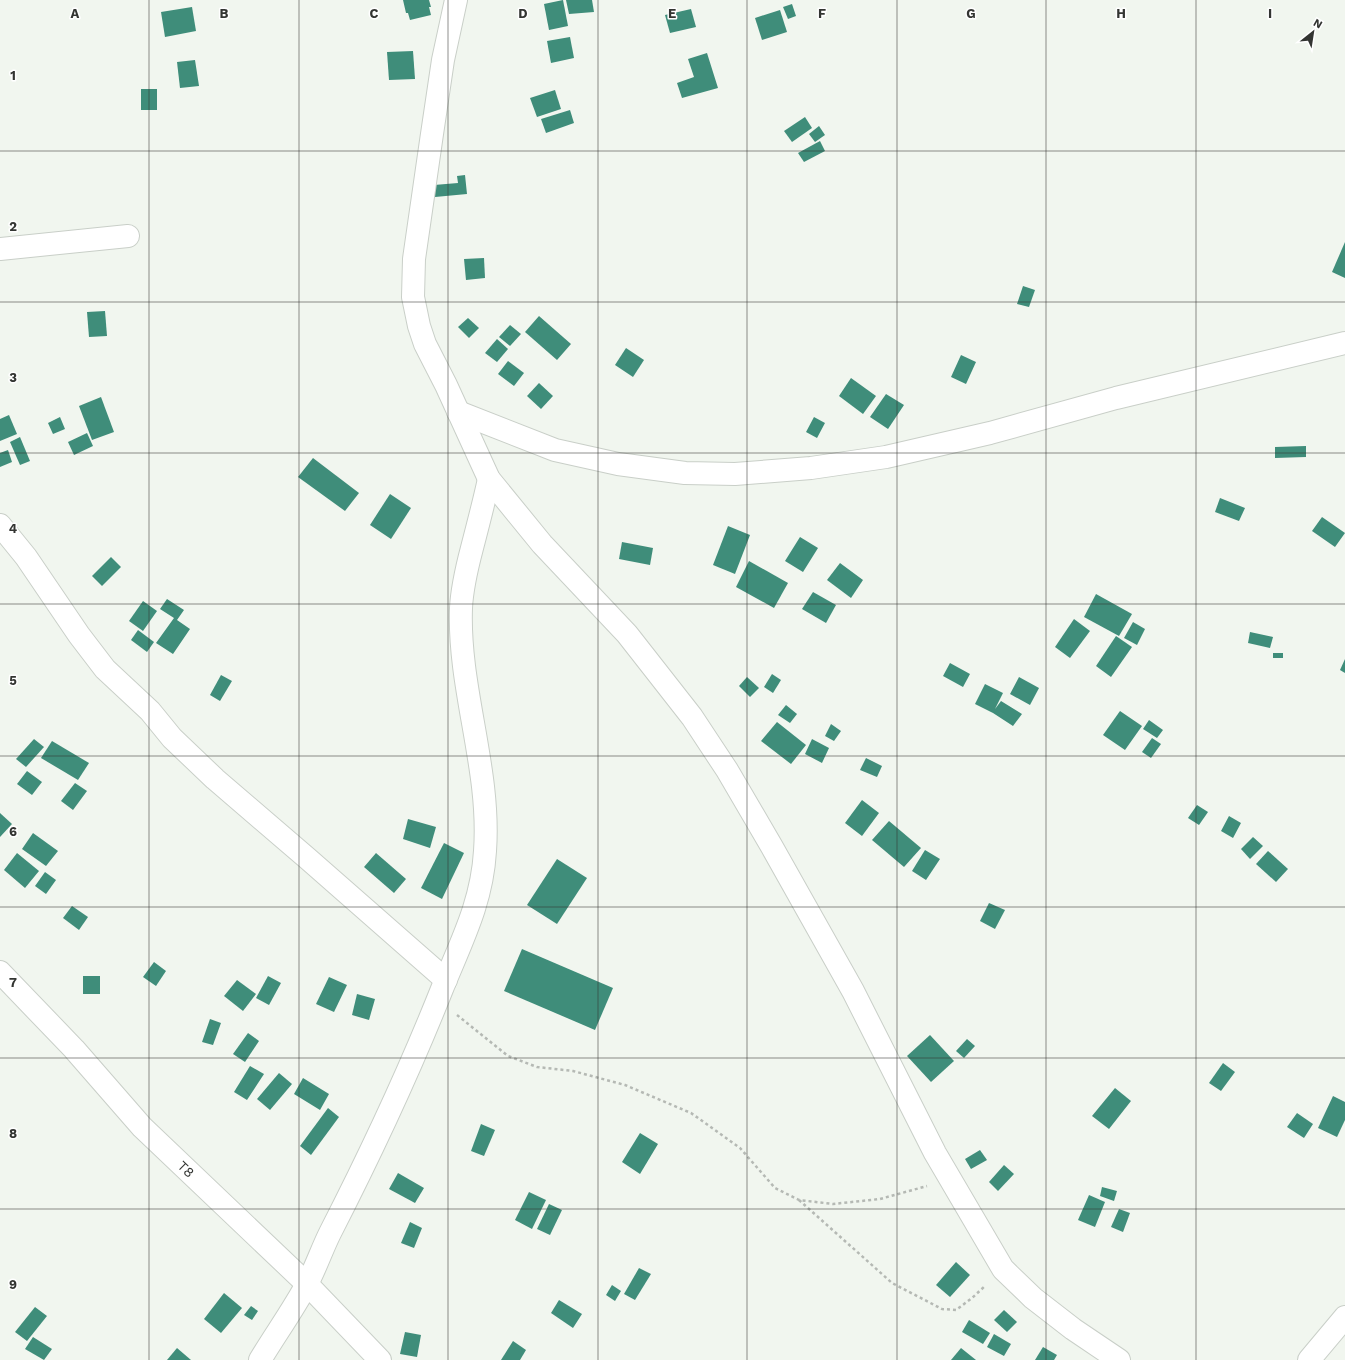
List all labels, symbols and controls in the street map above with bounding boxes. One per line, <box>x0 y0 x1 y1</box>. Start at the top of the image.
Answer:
text: A <box>71 6 80 21</box>
text: B <box>220 6 229 21</box>
text: C <box>370 6 379 21</box>
text: D <box>518 6 528 21</box>
text: E <box>668 6 676 21</box>
text: F <box>818 6 826 21</box>
text: G <box>966 6 976 21</box>
text: H <box>1116 6 1126 21</box>
text: I <box>1268 6 1272 21</box>
north arrow <box>1293 12 1333 52</box>
text: N <box>1311 16 1325 31</box>
text: 1 <box>10 68 16 83</box>
text: 2 <box>9 219 17 234</box>
text: 3 <box>9 370 17 385</box>
text: 4 <box>9 521 18 536</box>
text: 5 <box>9 673 17 688</box>
text: 6 <box>9 824 17 839</box>
text: 7 <box>9 975 17 990</box>
text: 8 <box>9 1126 17 1141</box>
street label: T8 <box>174 1157 198 1181</box>
text: 9 <box>9 1277 17 1292</box>

